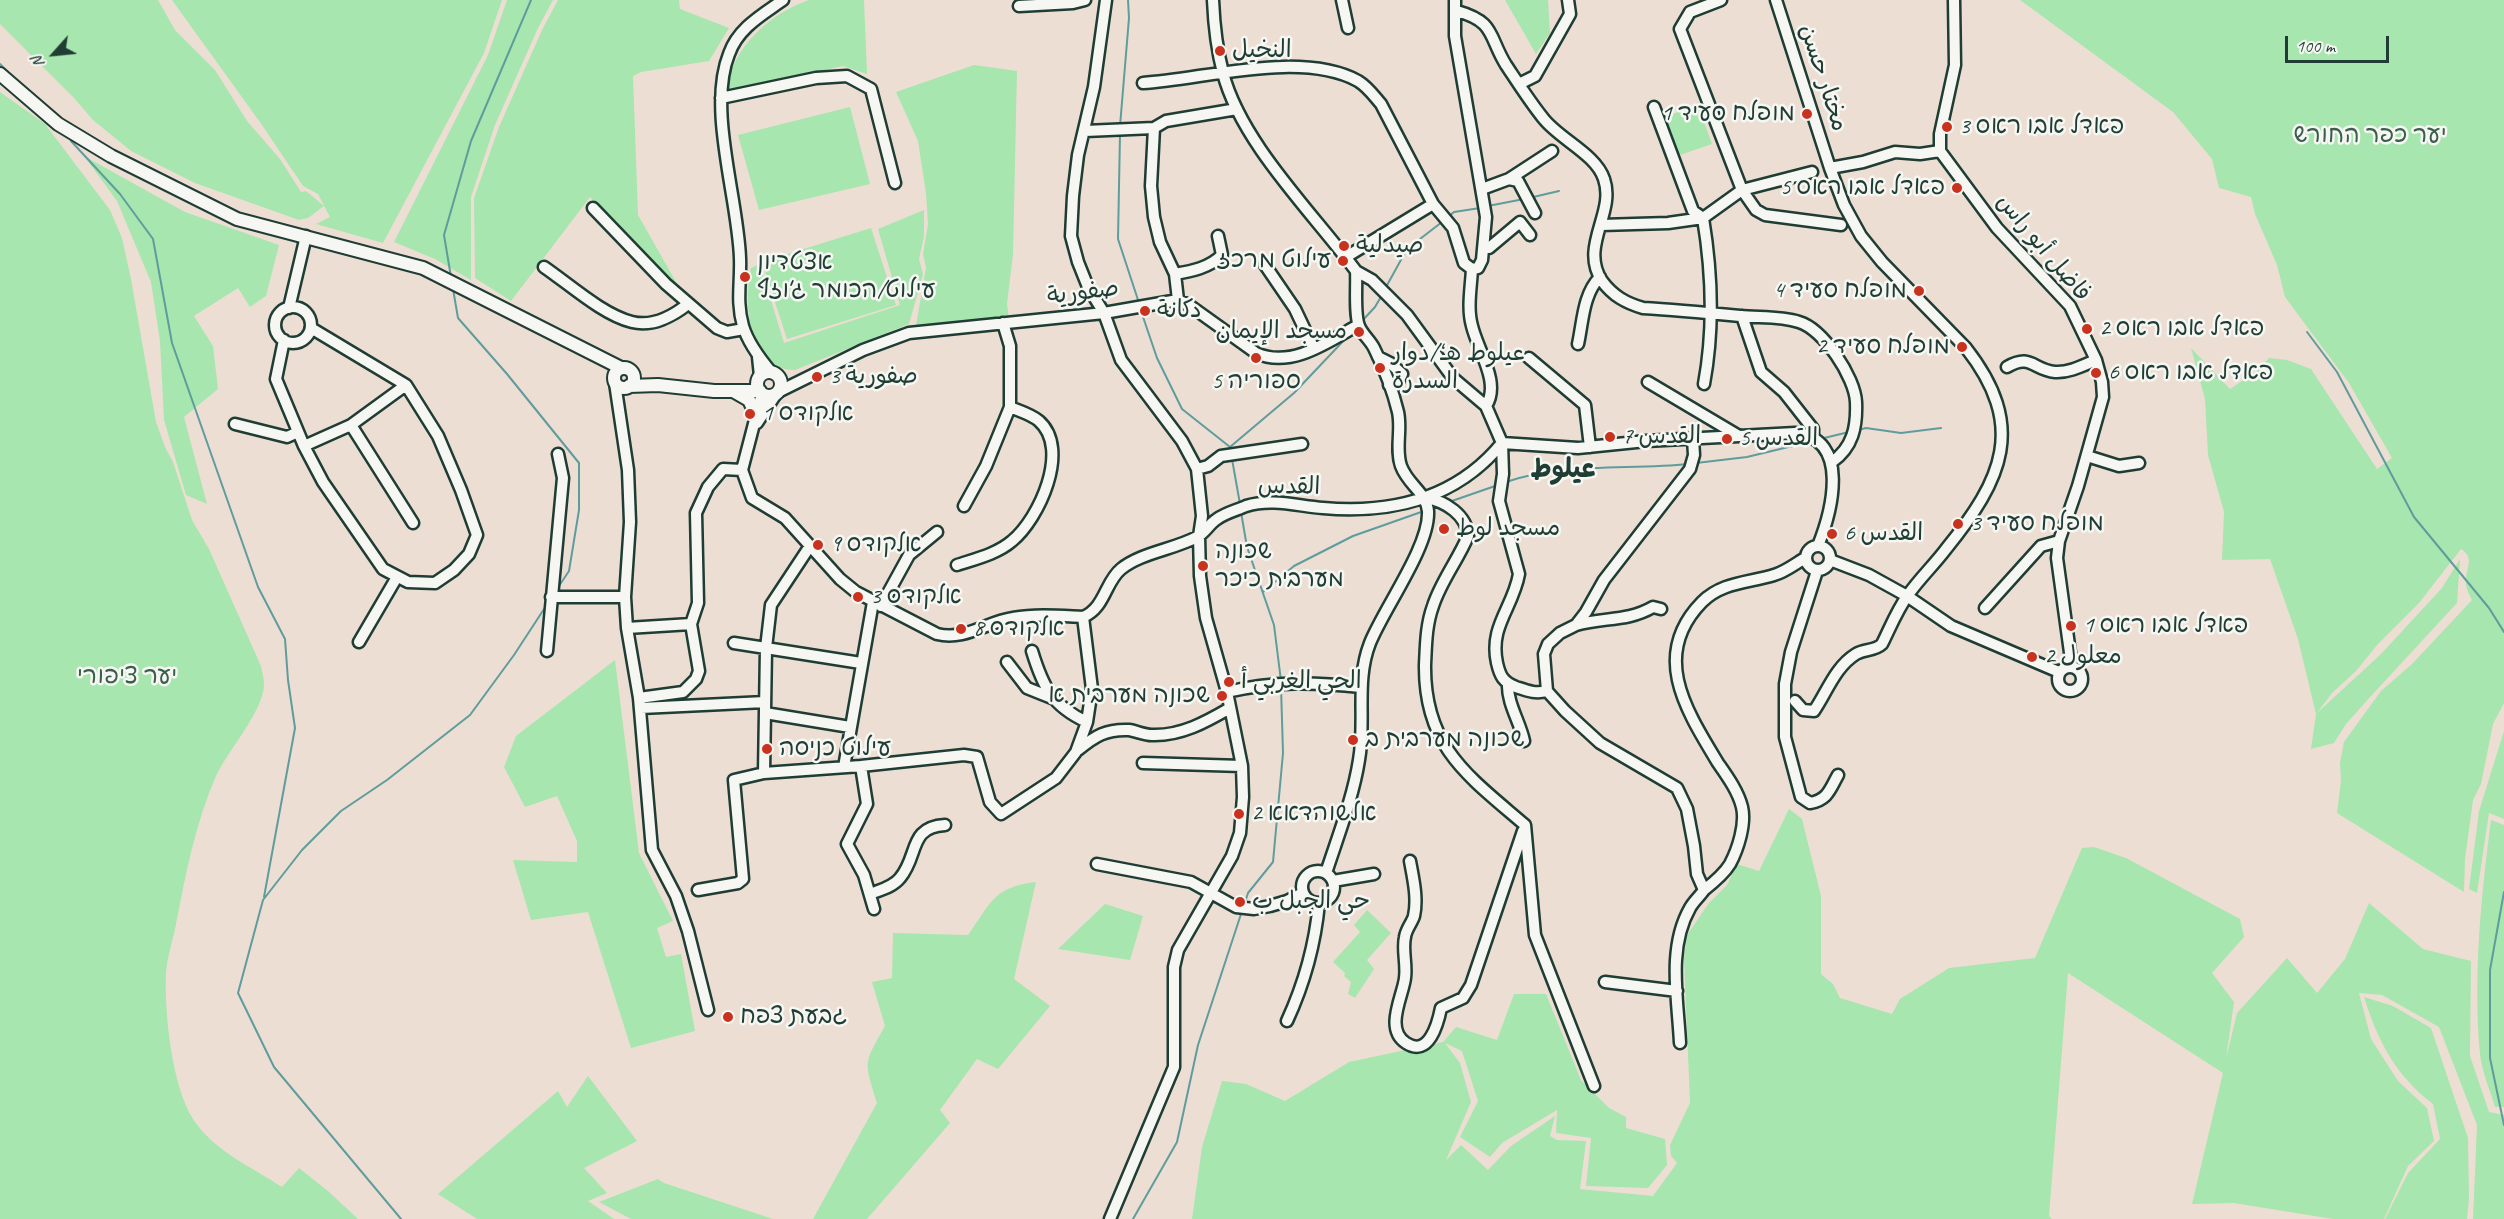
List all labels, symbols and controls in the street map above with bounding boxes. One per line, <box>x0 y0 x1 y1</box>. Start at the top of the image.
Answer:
street label: مختار حسن <box>1792 21 1854 135</box>
north arrow <box>24 24 84 84</box>
scale bar <box>2288 24 2392 62</box>
text: 100 m <box>2296 35 2335 57</box>
place label: النخيل <box>1232 37 1292 65</box>
marker: النخيل <box>1213 44 1227 58</box>
text: N <box>27 53 49 71</box>
place label: מופלח סעיד 1 <box>1661 100 1795 128</box>
marker: מופלח סעיד 1 <box>1800 107 1814 121</box>
place label: פאדל אבו ראס 3 <box>1959 113 2124 141</box>
marker: פאדל אבו ראס 3 <box>1940 120 1954 134</box>
park label: יער כפר החורש <box>2294 122 2446 150</box>
place label: פאדל אבו ראס 5 <box>1780 174 1945 202</box>
marker: פאדל אבו ראס 5 <box>1950 181 1964 195</box>
street label: فاضل أبو راس <box>1990 188 2096 308</box>
place label: صيدلية <box>1356 232 1423 260</box>
marker: صيدلية <box>1337 239 1351 253</box>
place label: עילוט מרכז <box>1216 247 1331 275</box>
place label: אצטדיון עילוט/הכומר ג׳וזף <box>757 249 935 305</box>
marker: עילוט מרכז <box>1336 254 1350 268</box>
marker: אצטדיון עילוט/הכומר ג׳וזף <box>738 270 752 284</box>
street label: صفورية <box>1045 274 1121 312</box>
place label: מופלח סעיד 4 <box>1773 277 1907 305</box>
marker: מופלח סעיד 4 <box>1912 284 1926 298</box>
place label: دكانة <box>1157 297 1202 325</box>
marker: دكانة <box>1138 304 1152 318</box>
place label: פאדל אבו ראס 2 <box>2099 315 2264 343</box>
place label: مسجد الإيمان <box>1215 318 1347 346</box>
marker: פאדל אבו ראס 2 <box>2080 322 2094 336</box>
marker: مسجد الإيمان <box>1352 325 1366 339</box>
place label: מופלח סעיד 2 <box>1816 333 1950 361</box>
place label: عيلوط هـ‘/دوار السدرة <box>1392 340 1525 396</box>
marker: מופלח סעיד 2 <box>1955 340 1969 354</box>
marker: ספוריה 5 <box>1249 351 1263 365</box>
place label: פאדל אבו ראס 6 <box>2108 359 2273 387</box>
marker: عيلوط هـ‘/دوار السدرة <box>1373 361 1387 375</box>
place label: صفورية 3 <box>829 363 918 391</box>
marker: פאדל אבו ראס 6 <box>2089 366 2103 380</box>
place label: ספוריה 5 <box>1211 368 1301 396</box>
marker: صفورية 3 <box>810 370 824 384</box>
place label: אלקודס 1 <box>762 400 854 428</box>
marker: אלקודס 1 <box>743 407 757 421</box>
place label: القدس 7 <box>1622 423 1701 451</box>
place label: القدس 5 <box>1739 425 1818 453</box>
marker: القدس 7 <box>1603 430 1617 444</box>
marker: القدس 5 <box>1720 432 1734 446</box>
district label: عيلوط <box>1530 454 1596 486</box>
street label: القدس <box>1257 472 1321 502</box>
place label: מופלח סעיד 3 <box>1970 510 2104 538</box>
place label: مسجد لوط <box>1456 515 1560 543</box>
marker: מופלח סעיד 3 <box>1951 517 1965 531</box>
place label: القدس 6 <box>1844 520 1923 548</box>
marker: مسجد لوط <box>1437 522 1451 536</box>
marker: القدس 6 <box>1825 527 1839 541</box>
place label: אלקודס 9 <box>830 531 922 559</box>
marker: אלקודס 9 <box>811 538 825 552</box>
place label: שכונה מערבית כיכר <box>1215 538 1344 594</box>
marker: שכונה מערבית כיכר <box>1196 559 1210 573</box>
place label: אלקודס 3 <box>870 583 962 611</box>
marker: אלקודס 3 <box>851 590 865 604</box>
place label: פאדל אבו ראס 1 <box>2083 612 2248 640</box>
place label: אלקודס 8 <box>973 615 1065 643</box>
marker: פאדל אבו ראס 1 <box>2064 619 2078 633</box>
marker: אלקודס 8 <box>954 622 968 636</box>
place label: معلول 2 <box>2044 643 2122 671</box>
marker: معلول 2 <box>2025 650 2039 664</box>
park label: יער ציפורי <box>77 663 177 691</box>
place label: الحي الغربي أ <box>1241 668 1362 696</box>
marker: الحي الغربي أ <box>1222 675 1236 689</box>
place label: שכונה מערבית א <box>1048 682 1210 710</box>
marker: שכונה מערבית א <box>1215 689 1229 703</box>
place label: שכונה מערבית ב <box>1365 726 1524 754</box>
marker: שכונה מערבית ב <box>1346 733 1360 747</box>
place label: עילוט כניסה <box>779 735 891 763</box>
marker: עילוט כניסה <box>760 742 774 756</box>
place label: אלשוהדאא 2 <box>1251 800 1377 828</box>
marker: אלשוהדאא 2 <box>1232 807 1246 821</box>
place label: حي الجبل ب <box>1252 888 1370 916</box>
marker: حي الجبل ب <box>1233 895 1247 909</box>
place label: גבעת צפח <box>740 1003 847 1031</box>
marker: גבעת צפח <box>721 1010 735 1024</box>

